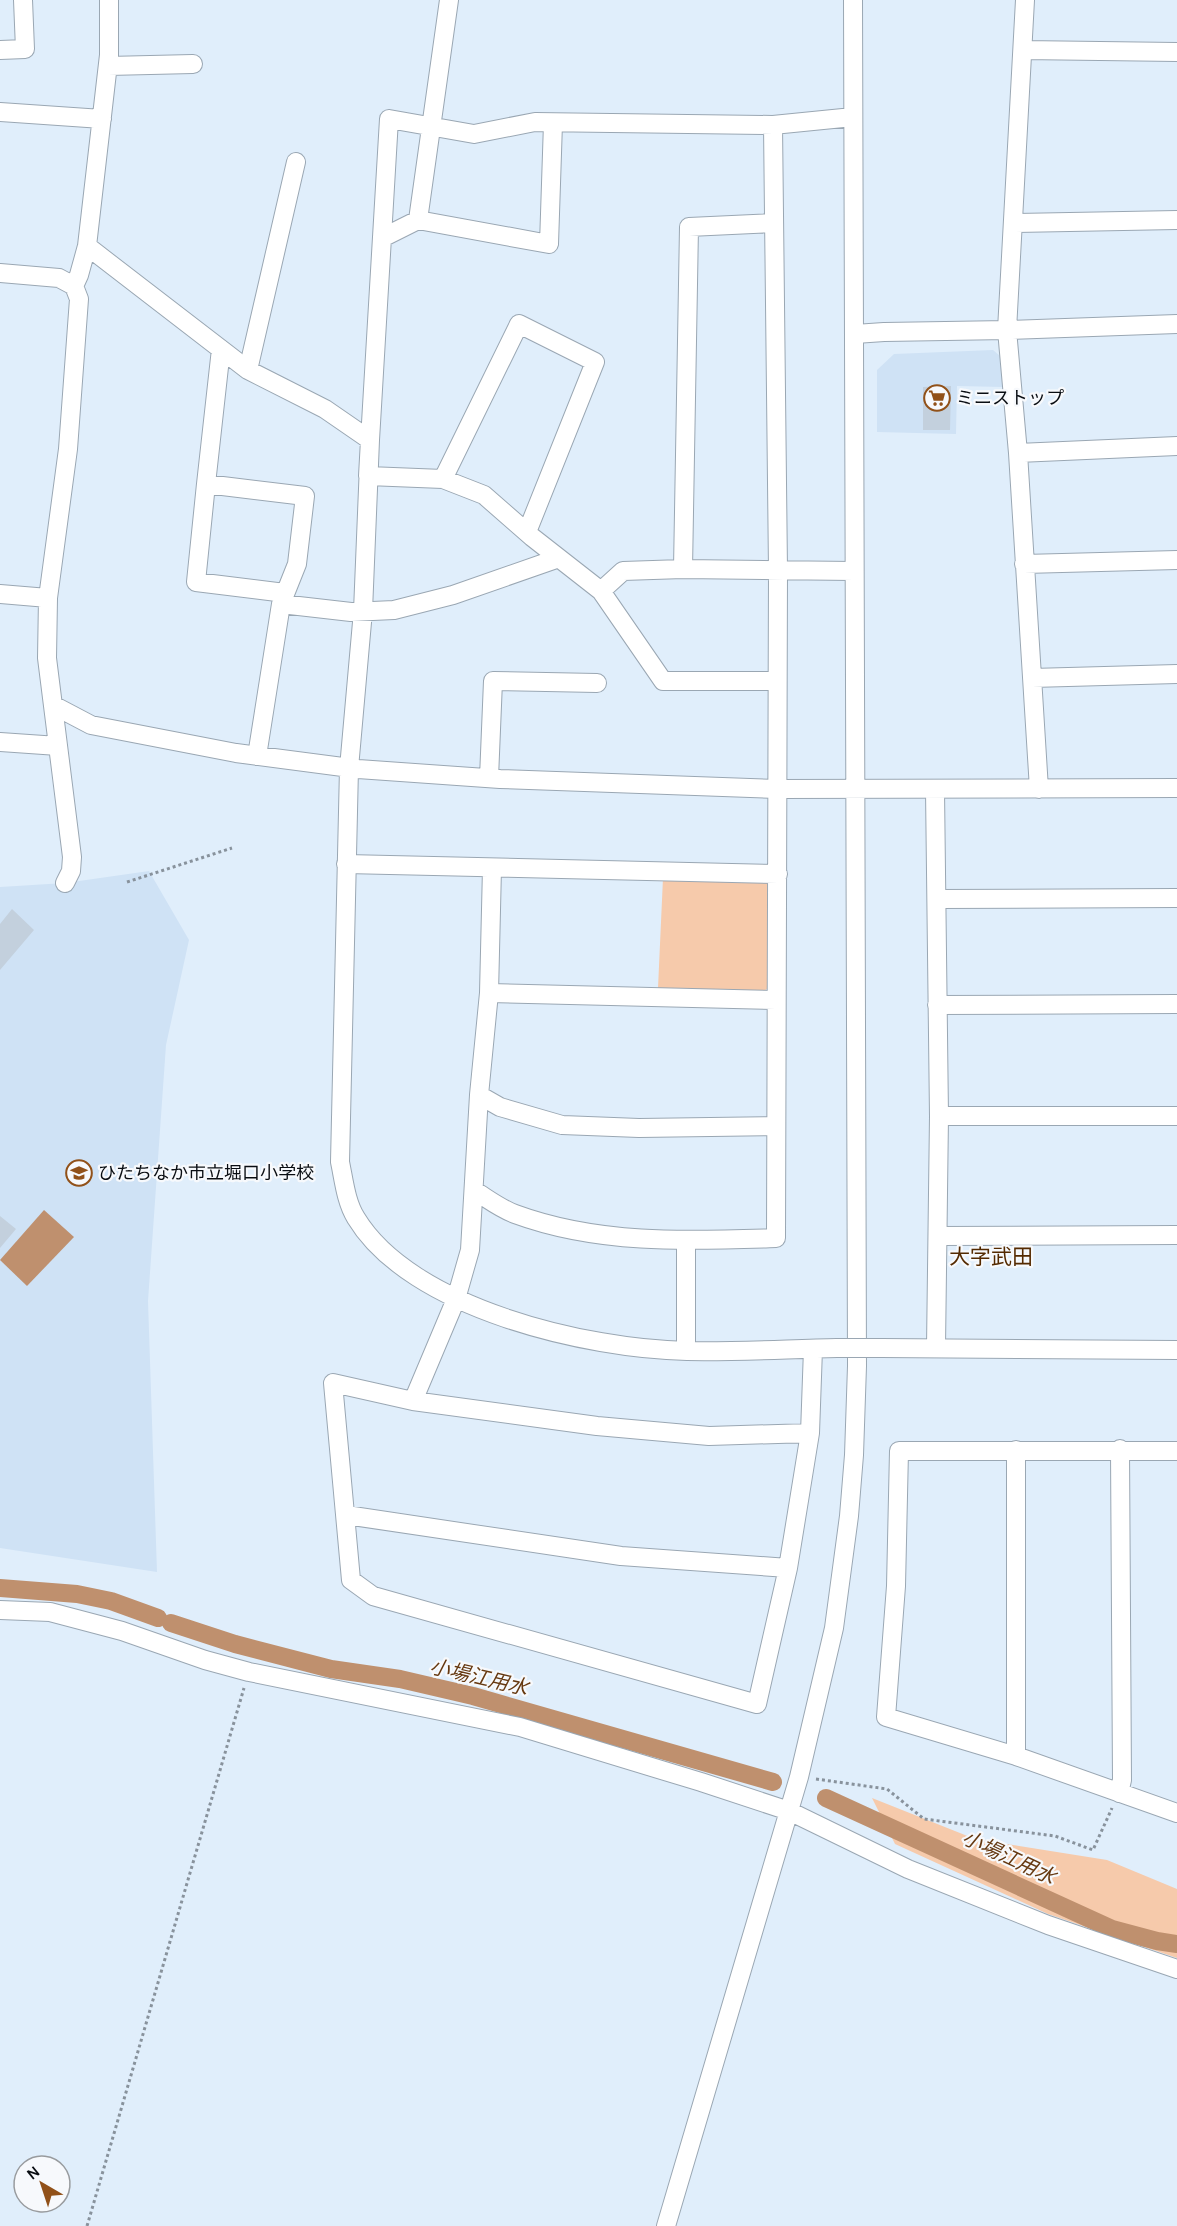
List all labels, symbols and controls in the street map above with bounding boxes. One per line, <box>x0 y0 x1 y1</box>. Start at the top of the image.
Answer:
supermarket icon: ミニストップ <box>922 383 952 413</box>
place label: ミニストップ <box>956 387 1064 409</box>
school or university icon: ひたちなか市立堀口小学校 <box>64 1158 94 1188</box>
place label: ひたちなか市立堀口小学校 <box>98 1162 314 1184</box>
district label: 大字武田 <box>949 1245 1033 1269</box>
water label: 小場江用水 <box>428 1655 532 1700</box>
water label: 小場江用水 <box>959 1826 1061 1890</box>
north arrow <box>12 2154 72 2214</box>
text: N <box>22 2162 43 2184</box>

